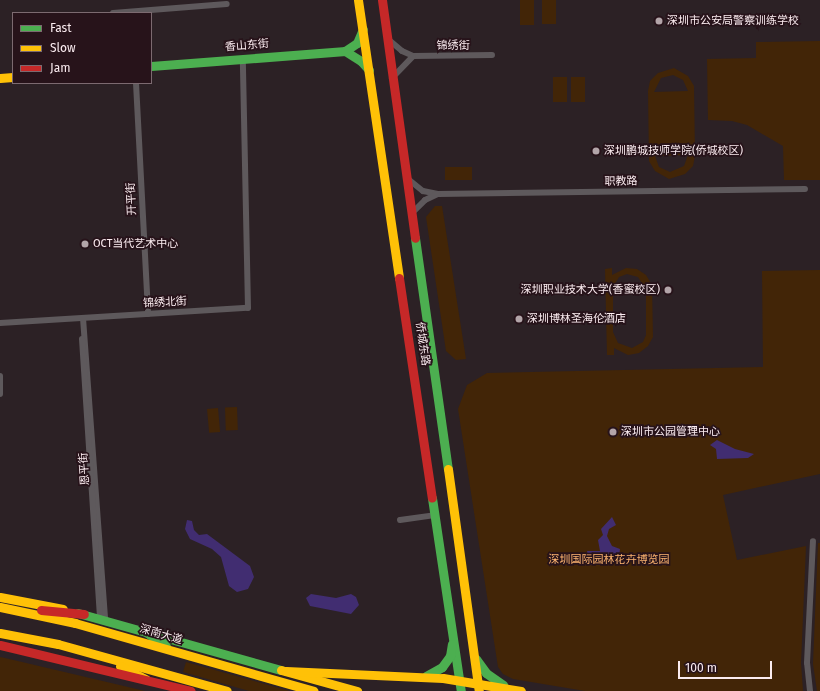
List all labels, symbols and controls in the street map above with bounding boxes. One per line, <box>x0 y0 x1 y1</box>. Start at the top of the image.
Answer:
legend <box>12 12 152 84</box>
place label: 深圳市公安局警察训练学校 <box>667 14 799 28</box>
marker: 深圳市公安局警察训练学校 <box>654 16 664 26</box>
text: Fast <box>50 21 72 35</box>
street label: 香山东街 <box>225 38 269 54</box>
street label: 锦绣街 <box>437 39 469 53</box>
text: Slow <box>50 41 76 55</box>
text: Jam <box>50 61 70 75</box>
place label: 深圳鹏城技师学院(侨城校区) <box>604 144 743 158</box>
marker: 深圳鹏城技师学院(侨城校区) <box>591 146 601 156</box>
street label: 职教路 <box>604 175 638 189</box>
street label: 开平街 <box>125 182 139 216</box>
place label: OCT当代艺术中心 <box>93 237 178 251</box>
marker: OCT当代艺术中心 <box>80 239 90 249</box>
place label: 深圳职业技术大学(香蜜校区) <box>521 283 660 297</box>
marker: 深圳职业技术大学(香蜜校区) <box>663 285 673 295</box>
street label: 锦绣北街 <box>143 295 187 311</box>
place label: 深圳博林圣海伦酒店 <box>527 312 626 326</box>
marker: 深圳博林圣海伦酒店 <box>514 314 524 324</box>
street label: 侨城东路 <box>412 321 432 367</box>
place label: 深圳市公园管理中心 <box>621 425 720 439</box>
marker: 深圳市公园管理中心 <box>608 427 618 437</box>
street label: 恩平街 <box>77 452 93 486</box>
park label: 深圳国际园林花卉博览园 <box>549 553 669 567</box>
street label: 深南大道 <box>138 623 184 647</box>
scale bar <box>680 653 774 679</box>
text: 100 m <box>685 661 717 675</box>

